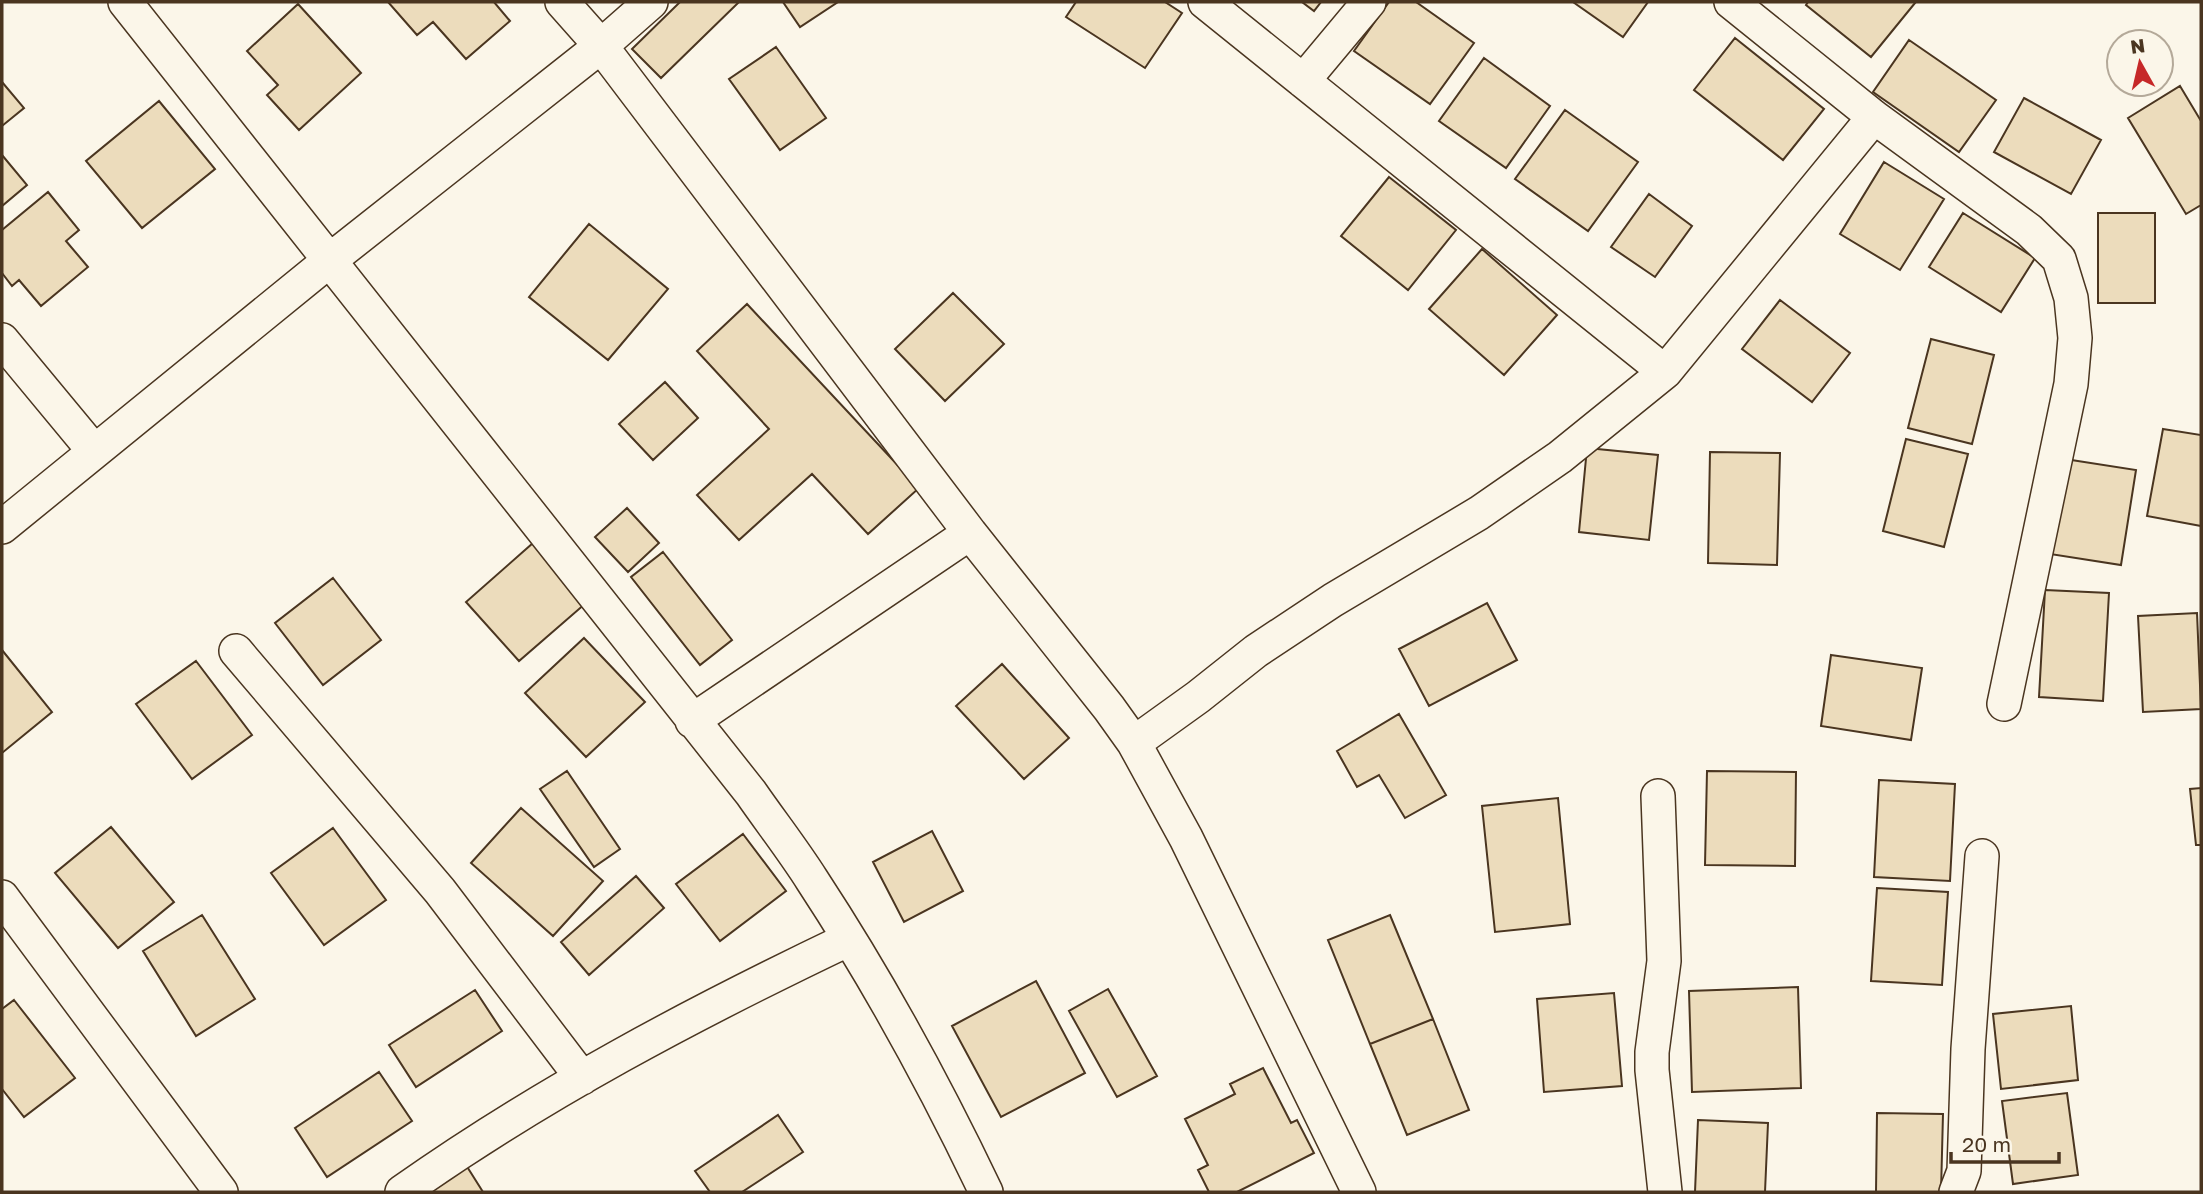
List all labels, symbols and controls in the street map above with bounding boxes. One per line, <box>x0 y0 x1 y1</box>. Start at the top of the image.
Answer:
north arrow <box>2105 28 2175 98</box>
text: N <box>2129 33 2146 58</box>
scale bar <box>1951 1120 2060 1164</box>
text: 20 m <box>1962 1131 2011 1157</box>

